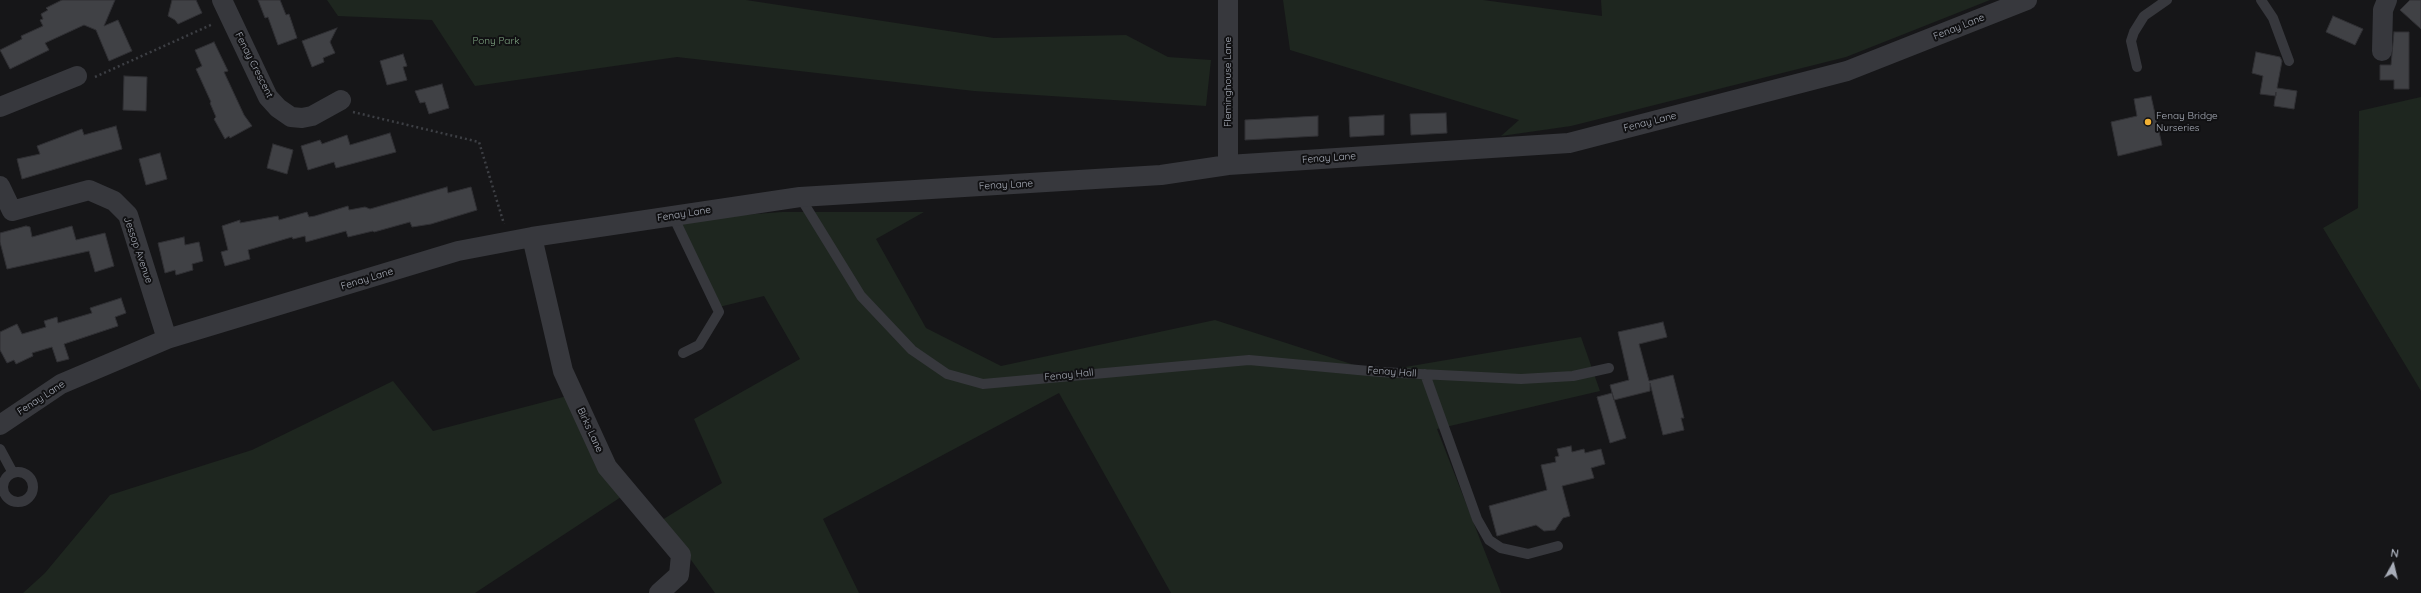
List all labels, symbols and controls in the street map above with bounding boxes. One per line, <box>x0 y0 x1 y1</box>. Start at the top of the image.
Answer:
street label: Fenay Lane <box>1932 11 1986 43</box>
street label: Fenay Crescent <box>232 30 276 100</box>
park label: Pony Park <box>472 35 520 47</box>
street label: Fleminghouse Lane <box>1222 37 1234 127</box>
street label: Fenay Lane <box>1622 110 1678 134</box>
place label: Fenay Bridge Nurseries <box>2156 110 2218 134</box>
marker: Fenay Bridge Nurseries <box>2143 117 2153 127</box>
street label: Fenay Lane <box>1302 150 1356 166</box>
street label: Fenay Lane <box>979 178 1033 192</box>
street label: Fenay Lane <box>656 204 712 224</box>
street label: Jessop Avenue <box>121 215 155 285</box>
street label: Fenay Lane <box>339 265 395 293</box>
street label: Fenay Hall <box>1367 364 1417 380</box>
street label: Fenay Hall <box>1044 366 1094 384</box>
street label: Fenay Lane <box>15 378 67 418</box>
street label: Birks Lane <box>574 406 606 454</box>
north arrow <box>2373 545 2413 585</box>
text: N <box>2390 546 2400 561</box>

